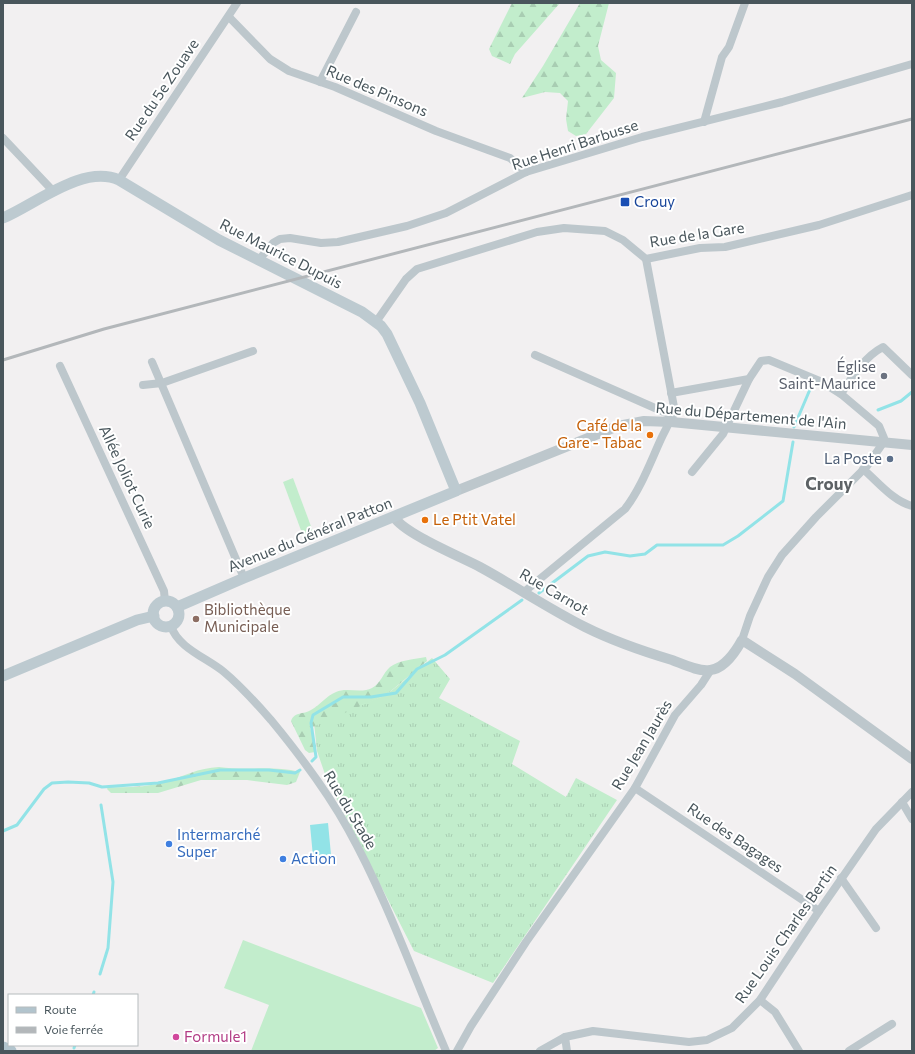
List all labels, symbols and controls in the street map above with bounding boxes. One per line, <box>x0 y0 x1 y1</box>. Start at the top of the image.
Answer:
street label: Rue du 5e Zouave <box>120 35 202 144</box>
street label: Rue des Pinsons <box>324 61 431 120</box>
street label: Rue Henri Barbusse <box>509 115 640 173</box>
place label: Crouy <box>634 192 675 210</box>
marker: Crouy <box>619 196 631 208</box>
street label: Rue Maurice Dupuis <box>217 214 346 292</box>
street label: Rue de la Gare <box>648 218 746 250</box>
place label: Église Saint-Maurice <box>779 356 876 392</box>
marker: Église Saint-Maurice <box>879 371 889 381</box>
street label: Rue du Département de l'Ain <box>655 398 847 432</box>
place label: Café de la Gare - Tabac <box>557 416 642 451</box>
street label: Allée Joliot Curie <box>96 422 160 531</box>
marker: Café de la Gare - Tabac <box>645 430 655 440</box>
place label: La Poste <box>824 449 882 467</box>
marker: La Poste <box>885 454 895 464</box>
district label: Crouy <box>805 473 853 494</box>
street label: Avenue du Général Patton <box>225 493 394 575</box>
place label: Le Ptit Vatel <box>433 510 516 528</box>
marker: Le Ptit Vatel <box>420 515 430 525</box>
street label: Rue Carnot <box>517 564 592 618</box>
place label: Bibliothèque Municipale <box>204 600 291 635</box>
marker: Bibliothèque Municipale <box>191 614 201 624</box>
street label: Rue Jean Jaurès <box>607 696 675 793</box>
street label: Rue du Stade <box>320 767 381 852</box>
street label: Rue des Bagages <box>684 799 787 876</box>
place label: Intermarché Super <box>177 825 260 860</box>
marker: Intermarché Super <box>164 839 174 849</box>
place label: Action <box>291 849 336 867</box>
marker: Action <box>278 854 288 864</box>
street label: Rue Louis Charles Bertin <box>731 861 840 1006</box>
legend <box>8 994 138 1046</box>
text: Route <box>44 1002 77 1016</box>
text: Voie ferrée <box>44 1022 103 1036</box>
place label: Formule1 <box>184 1027 247 1045</box>
marker: Formule1 <box>171 1032 181 1042</box>

